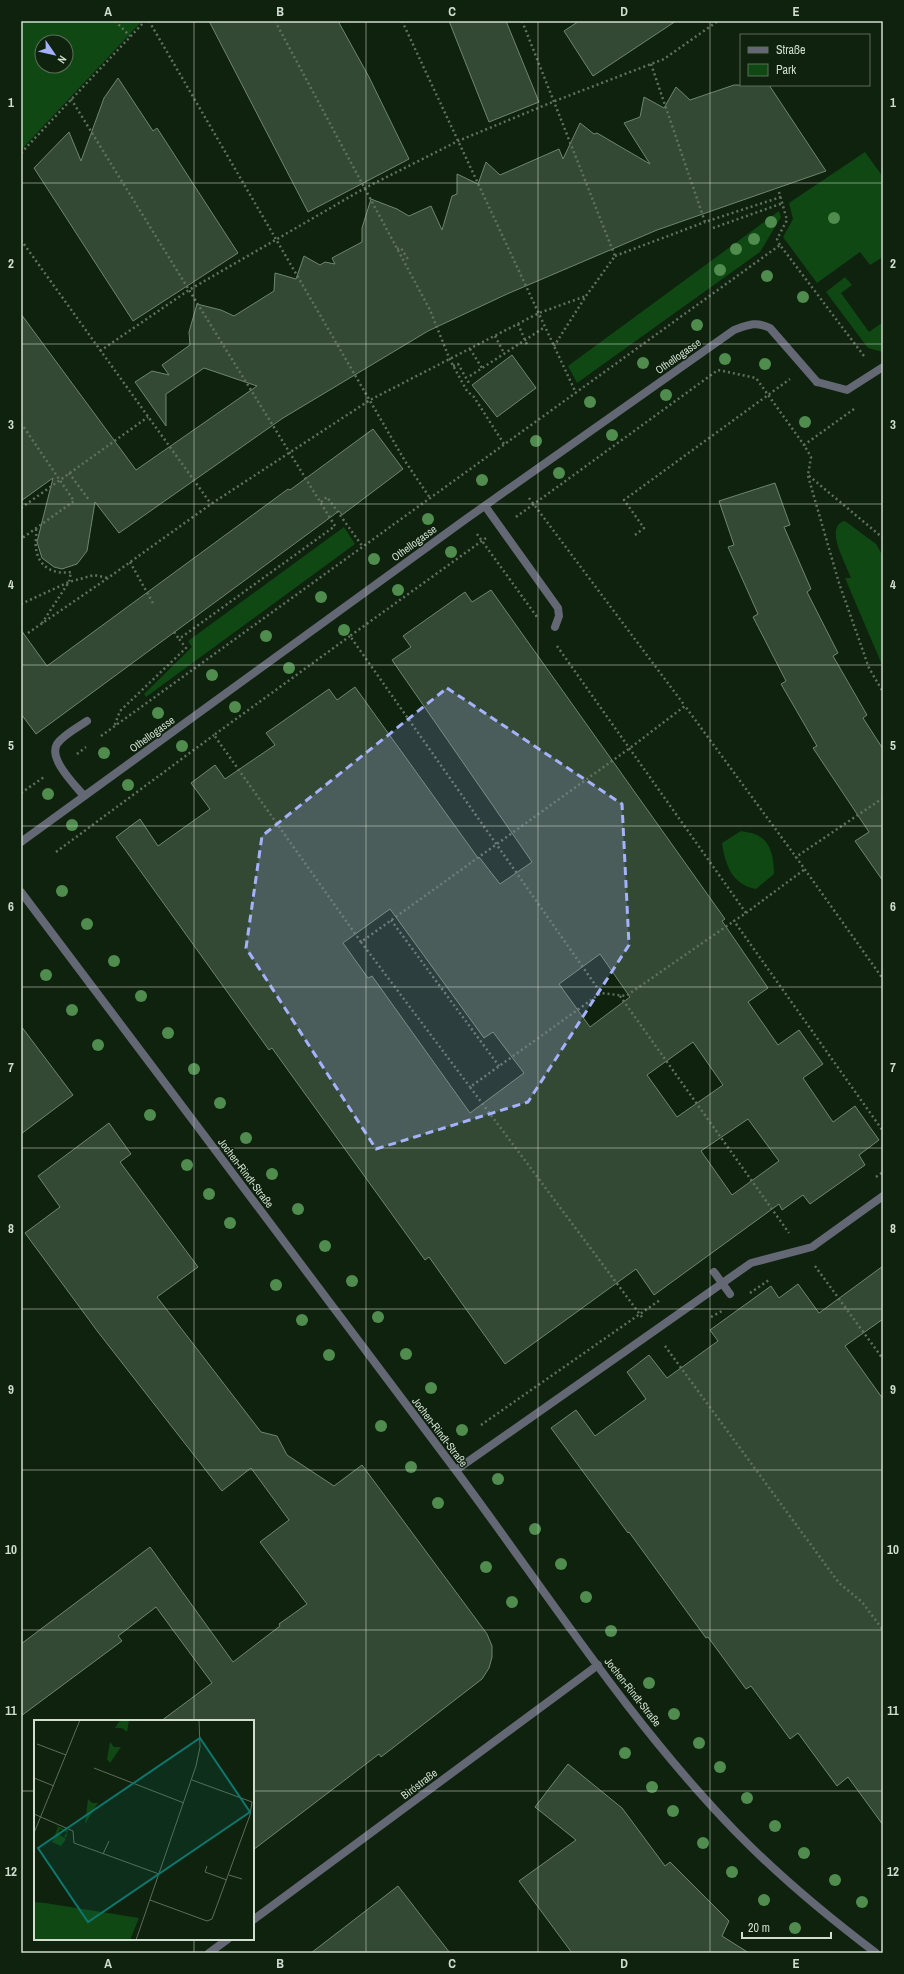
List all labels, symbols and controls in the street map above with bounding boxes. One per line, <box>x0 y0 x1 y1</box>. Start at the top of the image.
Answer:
text: A <box>104 3 112 20</box>
text: B <box>276 3 284 20</box>
text: C <box>448 3 456 20</box>
text: D <box>620 3 628 20</box>
text: E <box>792 3 800 20</box>
north arrow <box>34 34 74 74</box>
legend <box>740 34 870 86</box>
text: Straße <box>776 42 806 58</box>
text: N <box>55 53 70 66</box>
text: Park <box>776 62 796 78</box>
text: 1 <box>8 94 14 111</box>
text: 1 <box>890 94 896 111</box>
text: 2 <box>8 255 14 272</box>
text: 2 <box>890 255 896 272</box>
street label: Othellogasse <box>652 335 704 377</box>
text: 3 <box>8 416 14 433</box>
text: 3 <box>890 416 896 433</box>
street label: Othellogasse <box>389 522 439 564</box>
text: 4 <box>8 576 14 593</box>
text: 4 <box>890 576 896 593</box>
street label: Othellogasse <box>127 713 177 755</box>
text: 5 <box>8 737 14 754</box>
text: 5 <box>890 737 896 754</box>
text: 6 <box>8 898 14 915</box>
text: 6 <box>890 898 896 915</box>
text: 7 <box>8 1059 14 1076</box>
text: 7 <box>890 1059 896 1076</box>
street label: Jochen-Rindt-Straße <box>215 1135 277 1211</box>
text: 8 <box>8 1220 14 1237</box>
text: 8 <box>890 1220 896 1237</box>
text: 9 <box>8 1381 14 1398</box>
text: 9 <box>890 1381 896 1398</box>
street label: Jochen-Rindt-Straße <box>409 1394 471 1470</box>
text: 10 <box>5 1541 17 1558</box>
text: 10 <box>887 1541 899 1558</box>
street label: Jochen-Rindt-Straße <box>602 1655 664 1729</box>
text: 11 <box>5 1702 17 1719</box>
text: 11 <box>887 1702 899 1719</box>
inset map <box>34 1720 254 1940</box>
street label: Biróstraße <box>398 1766 440 1802</box>
text: 12 <box>5 1863 17 1880</box>
text: 12 <box>887 1863 899 1880</box>
scale bar <box>742 1914 831 1940</box>
text: 20 m <box>748 1920 770 1936</box>
text: A <box>104 1955 112 1972</box>
text: B <box>276 1955 284 1972</box>
text: C <box>448 1955 456 1972</box>
text: D <box>620 1955 628 1972</box>
text: E <box>792 1955 800 1972</box>

